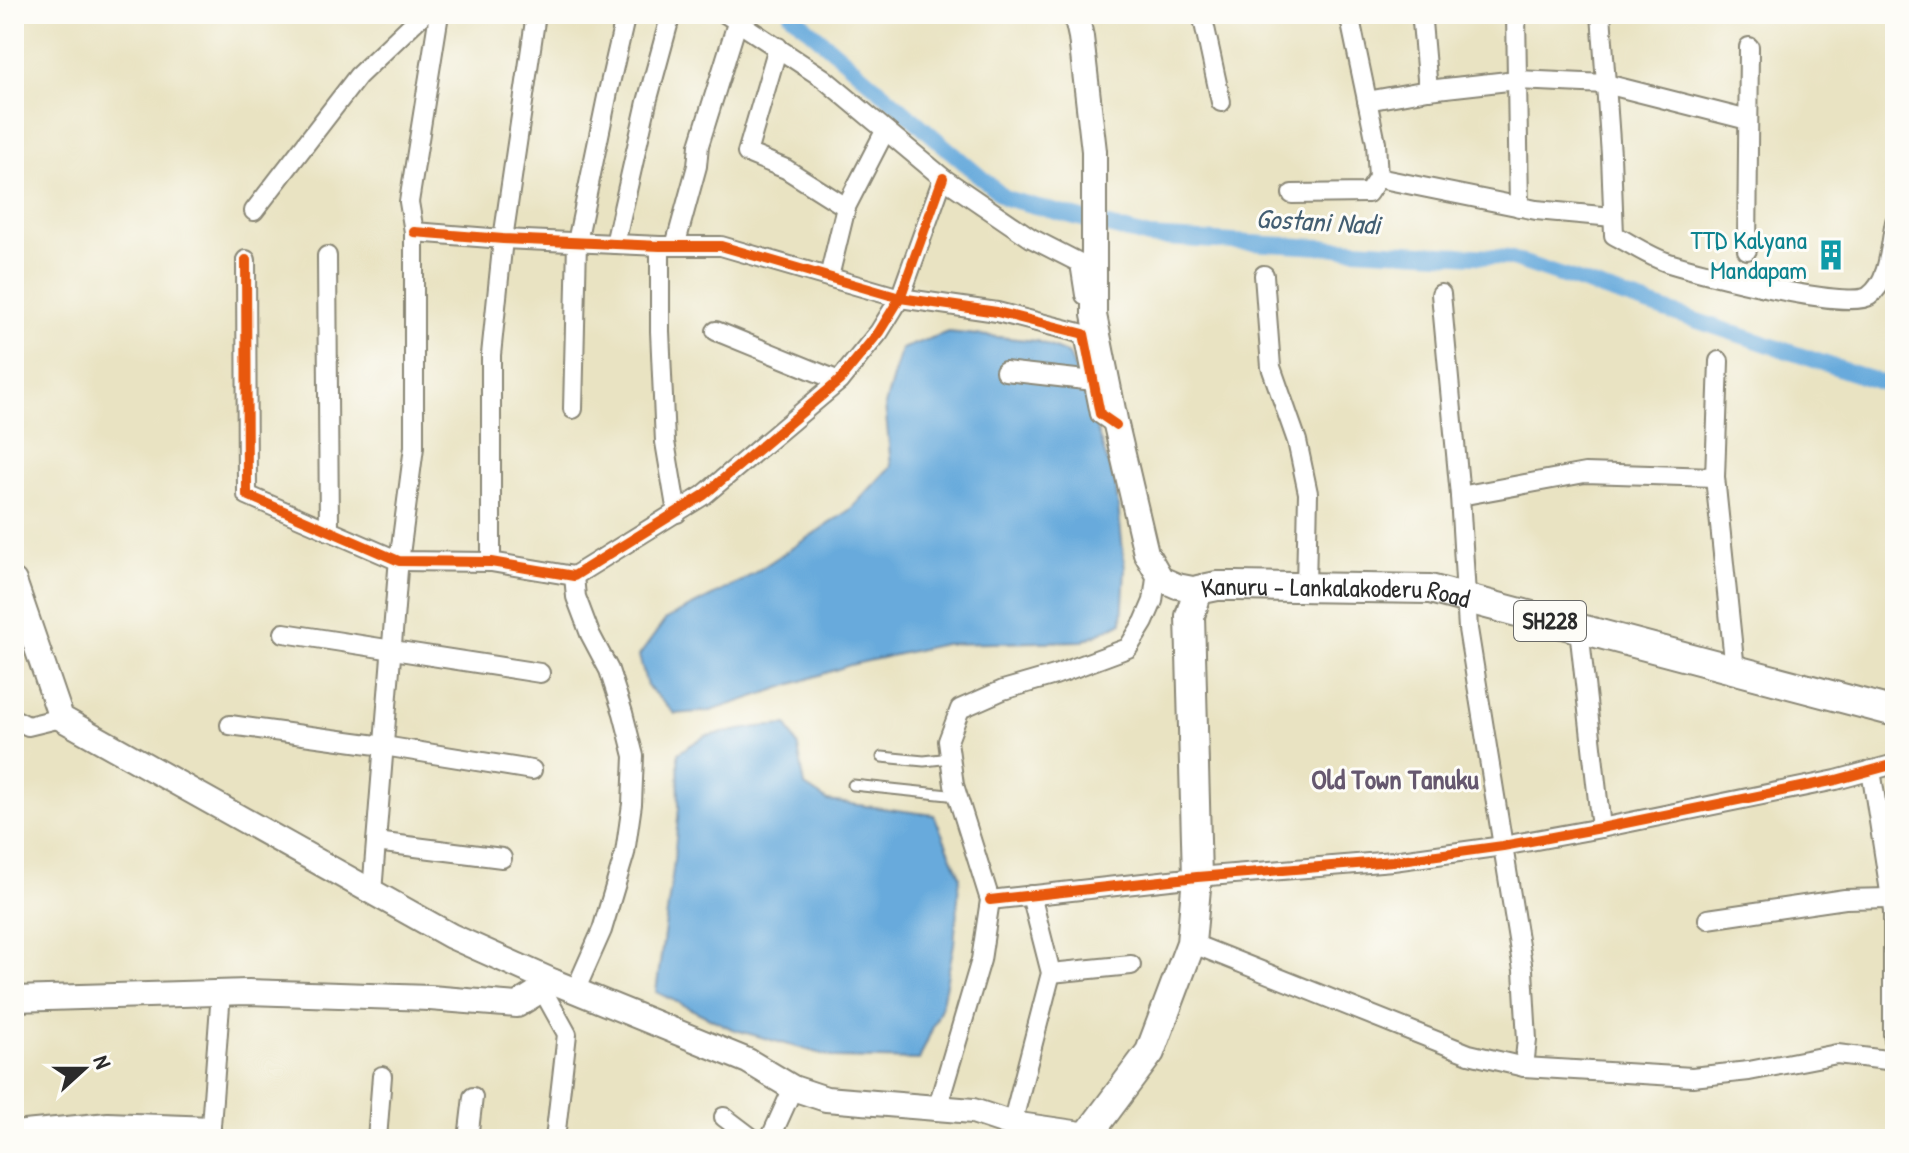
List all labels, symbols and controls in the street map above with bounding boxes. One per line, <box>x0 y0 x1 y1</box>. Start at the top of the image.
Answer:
water label: Gostani Nadi <box>1255 199 1384 243</box>
place label: TTD Kalyana Mandapam <box>1690 222 1807 287</box>
building icon: TTD Kalyana Mandapam <box>1814 238 1848 272</box>
street label: Kanuru - Lankalakoderu Road <box>1198 568 1474 616</box>
road number: SH228 <box>1514 601 1586 641</box>
district label: Old Town Tanuku <box>1311 760 1480 798</box>
north arrow <box>44 1029 124 1109</box>
text: N <box>87 1051 119 1073</box>

